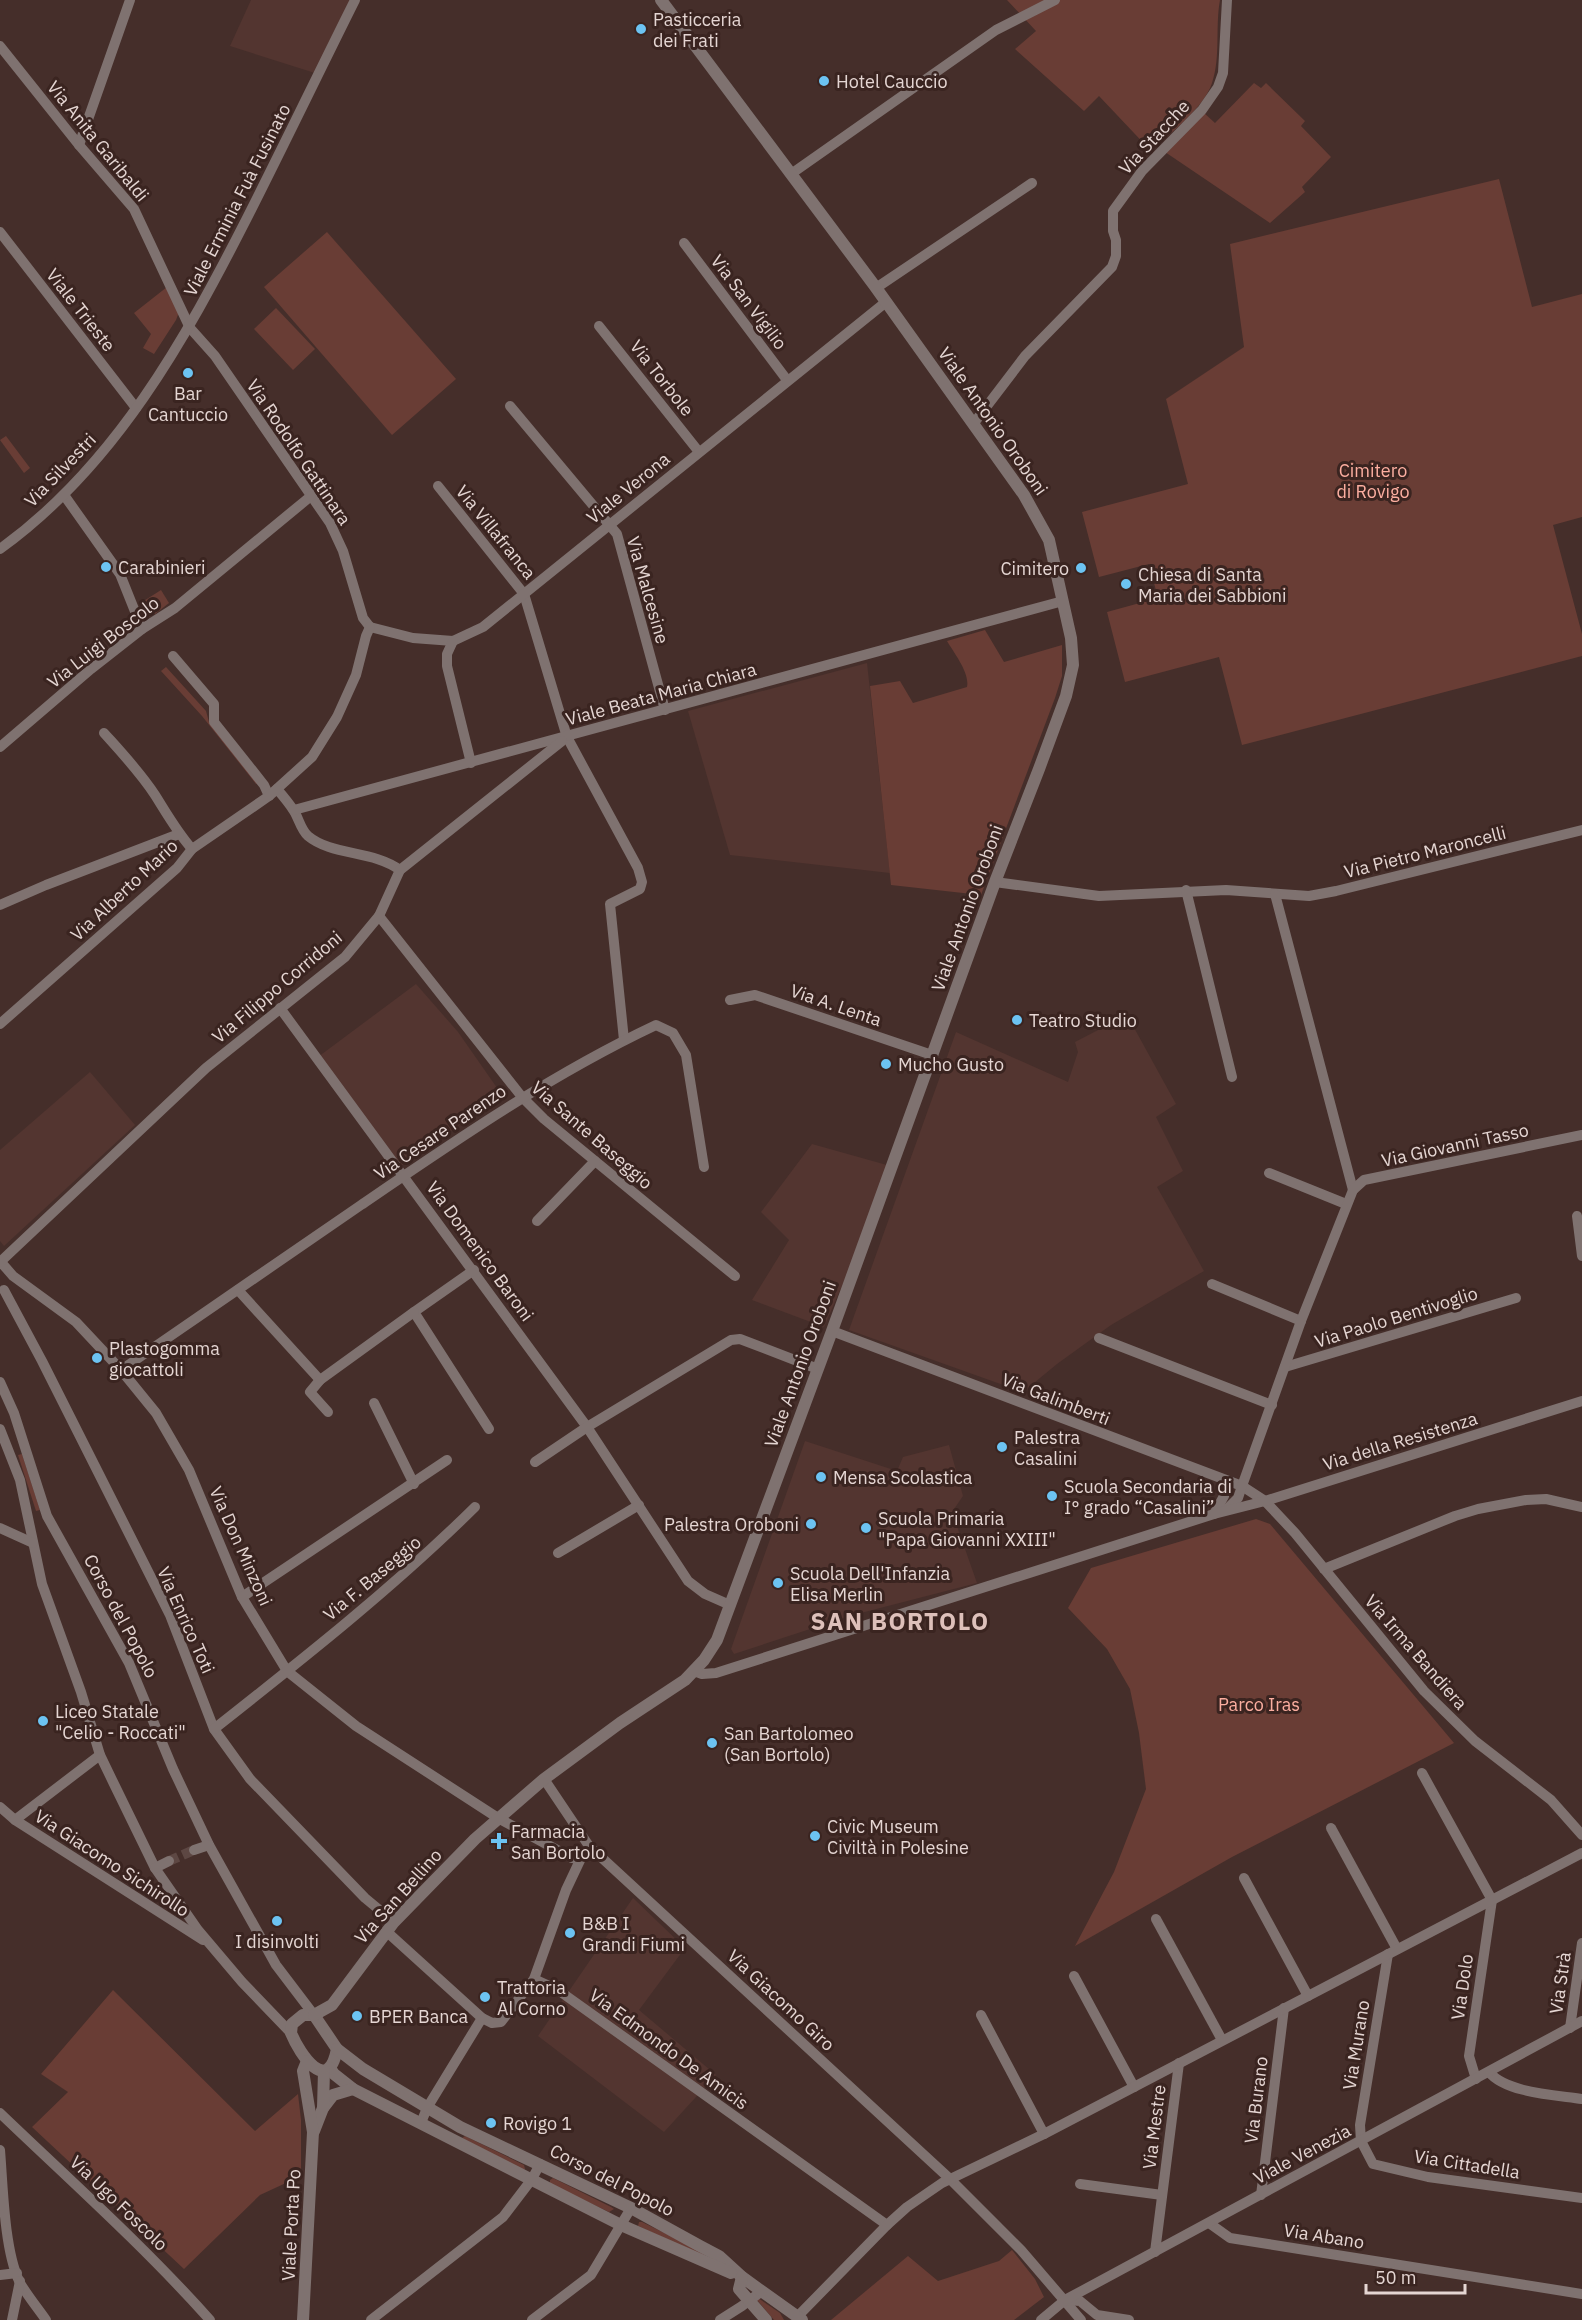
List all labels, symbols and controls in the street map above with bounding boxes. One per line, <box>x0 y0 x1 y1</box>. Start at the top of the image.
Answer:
place label: Pasticceria dei Frati <box>653 8 742 52</box>
marker: Pasticceria dei Frati <box>634 22 648 36</box>
place label: Hotel Cauccio <box>836 70 948 93</box>
marker: Hotel Cauccio <box>817 74 831 88</box>
street label: Via Anita Garibaldi <box>42 76 154 206</box>
street label: Via Stacche <box>1114 95 1194 179</box>
street label: Viale Erminia Fuà Fusinato <box>178 100 296 300</box>
street label: Via San Vigilio <box>706 250 792 354</box>
street label: Viale Trieste <box>41 264 121 356</box>
street label: Via Torbole <box>625 335 699 421</box>
street label: Viale Antonio Oroboni <box>933 342 1053 500</box>
marker: Bar Cantuccio <box>181 366 195 380</box>
street label: Via Rodolfo Gattinara <box>242 375 357 530</box>
place label: Bar Cantuccio <box>148 382 228 426</box>
street label: Via Silvestri <box>19 428 101 512</box>
street label: Viale Verona <box>582 447 675 529</box>
park label: Cimitero di Rovigo <box>1336 459 1410 503</box>
street label: Via Villafranca <box>451 480 541 584</box>
street label: Via Malcesine <box>622 534 674 646</box>
place label: Carabinieri <box>118 556 206 579</box>
place label: Cimitero <box>1000 557 1069 580</box>
marker: Carabinieri <box>99 560 113 574</box>
marker: Cimitero <box>1074 561 1088 575</box>
place label: Chiesa di Santa Maria dei Sabbioni <box>1138 563 1287 607</box>
marker: Chiesa di Santa Maria dei Sabbioni <box>1119 577 1133 591</box>
street label: Via Luigi Boscolo <box>42 591 164 693</box>
street label: Viale Beata Maria Chiara <box>563 657 759 731</box>
street label: Viale Antonio Oroboni <box>926 821 1008 995</box>
street label: Via Pietro Maroncelli <box>1342 821 1508 883</box>
street label: Via Alberto Mario <box>65 834 183 946</box>
street label: Via Filippo Corridoni <box>207 926 347 1048</box>
street label: Via A. Lenta <box>787 979 885 1031</box>
place label: Teatro Studio <box>1029 1009 1137 1032</box>
marker: Teatro Studio <box>1010 1013 1024 1027</box>
place label: Mucho Gusto <box>898 1053 1004 1076</box>
marker: Mucho Gusto <box>879 1057 893 1071</box>
street label: Via Sante Baseggio <box>526 1076 658 1194</box>
street label: Via Cesare Parenzo <box>369 1079 511 1185</box>
street label: Via Giovanni Tasso <box>1379 1118 1531 1172</box>
street label: Via Domenico Baroni <box>421 1176 539 1326</box>
street label: Viale Antonio Oroboni <box>759 1277 841 1451</box>
street label: Via Paolo Bentivoglio <box>1312 1281 1480 1353</box>
place label: Plastogomma giocattoli <box>109 1337 220 1381</box>
marker: Plastogomma giocattoli <box>90 1351 104 1365</box>
street label: Via Galimberti <box>998 1368 1114 1430</box>
street label: Via della Resistenza <box>1320 1406 1481 1475</box>
place label: Palestra Casalini <box>1014 1426 1081 1470</box>
marker: Palestra Casalini <box>995 1440 1009 1454</box>
place label: Mensa Scolastica <box>833 1466 973 1489</box>
marker: Mensa Scolastica <box>814 1470 828 1484</box>
place label: Scuola Secondaria di I° grado “Casalini” <box>1064 1475 1232 1519</box>
street label: Via Don Minzoni <box>204 1483 278 1609</box>
marker: Scuola Secondaria di I° grado “Casalini” <box>1045 1489 1059 1503</box>
place label: Scuola Primaria "Papa Giovanni XXIII" <box>878 1507 1056 1551</box>
place label: Palestra Oroboni <box>664 1513 799 1536</box>
marker: Palestra Oroboni <box>804 1517 818 1531</box>
marker: Scuola Primaria "Papa Giovanni XXIII" <box>859 1521 873 1535</box>
street label: Via F. Baseggio <box>318 1530 426 1626</box>
street label: Corso del Popolo <box>79 1550 163 1682</box>
place label: Scuola Dell'Infanzia Elisa Merlin <box>790 1562 951 1606</box>
street label: Via Enrico Toti <box>152 1563 220 1677</box>
marker: Scuola Dell'Infanzia Elisa Merlin <box>771 1576 785 1590</box>
street label: Via Irma Bandiera <box>1360 1590 1473 1715</box>
district label: SAN BORTOLO <box>810 1605 990 1637</box>
park label: Parco Iras <box>1218 1693 1300 1716</box>
place label: Liceo Statale "Celio - Roccati" <box>55 1700 186 1744</box>
marker: Liceo Statale "Celio - Roccati" <box>36 1714 50 1728</box>
place label: San Bartolomeo (San Bortolo) <box>724 1722 854 1766</box>
marker: San Bartolomeo (San Bortolo) <box>705 1736 719 1750</box>
street label: Via Giacomo Sichirollo <box>30 1804 194 1922</box>
place label: Civic Museum Civiltà in Polesine <box>827 1815 969 1859</box>
place label: Farmacia San Bortolo <box>511 1820 605 1864</box>
marker: Civic Museum Civiltà in Polesine <box>808 1829 822 1843</box>
marker: Farmacia San Bortolo <box>492 1834 506 1848</box>
street label: Via San Bellino <box>349 1844 447 1948</box>
place label: B&B I Grandi Fiumi <box>582 1912 685 1956</box>
marker: I disinvolti <box>270 1914 284 1928</box>
marker: B&B I Grandi Fiumi <box>563 1926 577 1940</box>
place label: I disinvolti <box>235 1930 319 1953</box>
street label: Via Giacomo Giro <box>722 1944 840 2056</box>
street label: Via Strà <box>1544 1950 1576 2015</box>
street label: Via Dolo <box>1446 1952 1478 2022</box>
place label: Trattoria Al Corno <box>497 1976 566 2020</box>
street label: Via Edmondo De Amicis <box>585 1984 753 2114</box>
marker: Trattoria Al Corno <box>478 1990 492 2004</box>
street label: Via Murano <box>1338 1998 1374 2092</box>
place label: BPER Banca <box>369 2005 469 2028</box>
marker: BPER Banca <box>350 2009 364 2023</box>
street label: Via Burano <box>1239 2055 1273 2145</box>
street label: Via Mestre <box>1137 2083 1171 2171</box>
place label: Rovigo 1 <box>503 2112 572 2135</box>
marker: Rovigo 1 <box>484 2116 498 2130</box>
street label: Viale Venezia <box>1249 2119 1355 2189</box>
street label: Corso del Popolo <box>546 2139 678 2221</box>
street label: Via Cittadella <box>1412 2144 1522 2184</box>
street label: Via Ugo Foscolo <box>65 2150 173 2256</box>
street label: Viale Porta Po <box>277 2168 305 2282</box>
street label: Via Abano <box>1282 2218 1366 2254</box>
scale bar <box>1366 2257 1465 2295</box>
text: 50 m <box>1375 2266 1417 2289</box>

